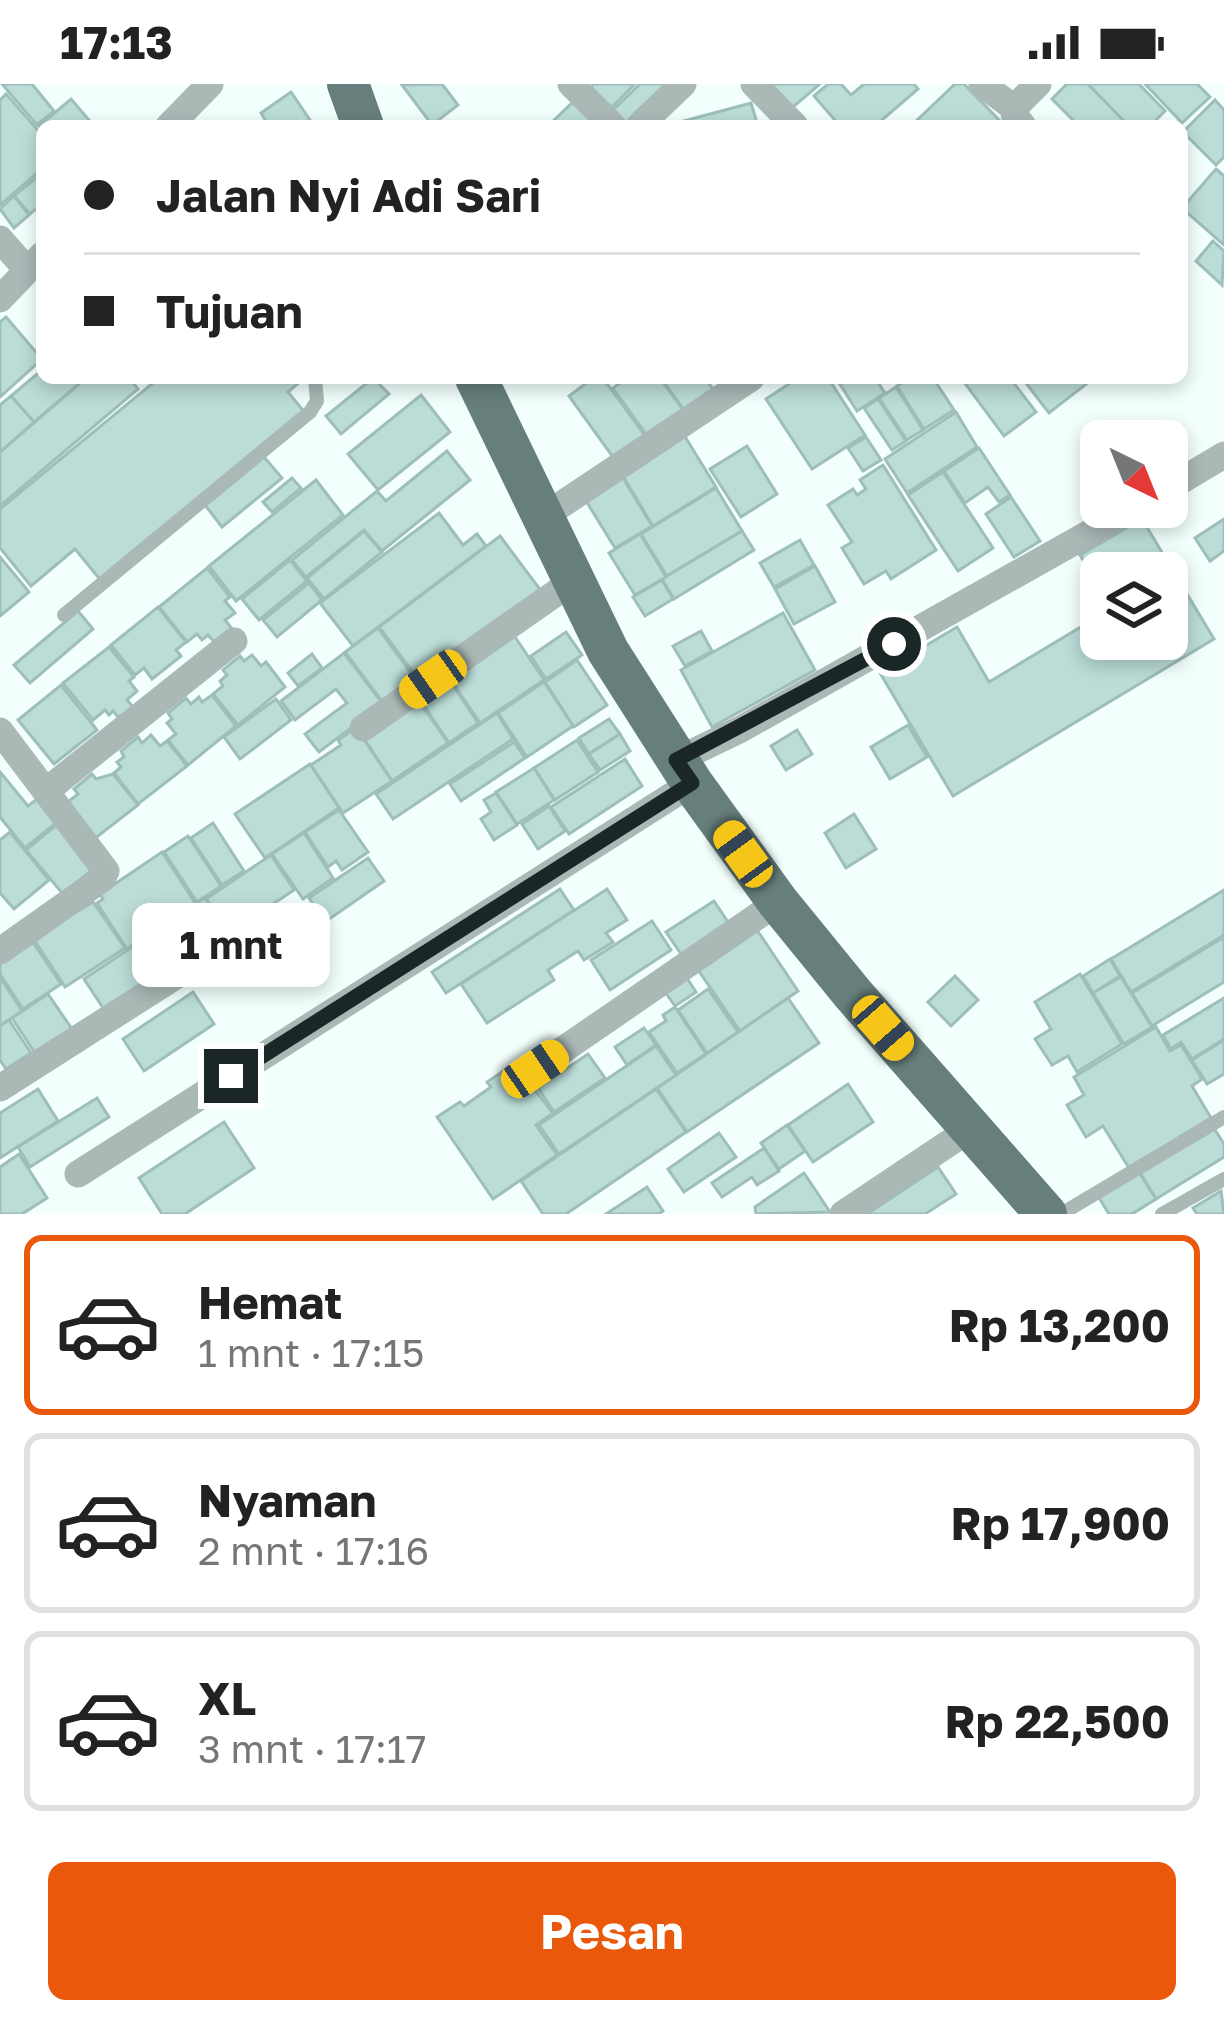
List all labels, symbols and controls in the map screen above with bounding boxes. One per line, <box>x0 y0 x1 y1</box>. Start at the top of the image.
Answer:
text: 17:13 <box>60 15 173 69</box>
text: Jalan Nyi Adi Sari <box>156 168 541 222</box>
text: Tujuan <box>156 284 303 338</box>
north arrow <box>1080 420 1188 528</box>
map controls <box>1080 420 1188 660</box>
button: layers <box>1080 552 1188 660</box>
route start <box>867 617 921 671</box>
car <box>393 644 473 714</box>
car <box>707 814 779 894</box>
callout: 1 mnt <box>132 902 330 986</box>
text: 1 mnt <box>179 921 283 968</box>
car <box>846 989 920 1067</box>
car <box>495 1034 575 1104</box>
route end <box>204 1049 258 1103</box>
icon: car <box>54 1271 162 1379</box>
text: Hemat <box>198 1275 342 1329</box>
text: Rp 13,200 <box>949 1298 1170 1352</box>
text: 1 mnt · 17:15 <box>198 1329 424 1376</box>
icon: car <box>54 1469 162 1577</box>
text: Nyaman <box>198 1473 376 1527</box>
text: Rp 17,900 <box>951 1496 1170 1550</box>
text: 2 mnt · 17:16 <box>198 1527 429 1574</box>
icon: car <box>54 1667 162 1775</box>
text: XL <box>198 1671 256 1725</box>
text: Rp 22,500 <box>945 1694 1170 1748</box>
text: 3 mnt · 17:17 <box>198 1725 426 1772</box>
button: Pesan <box>48 1862 1176 2000</box>

